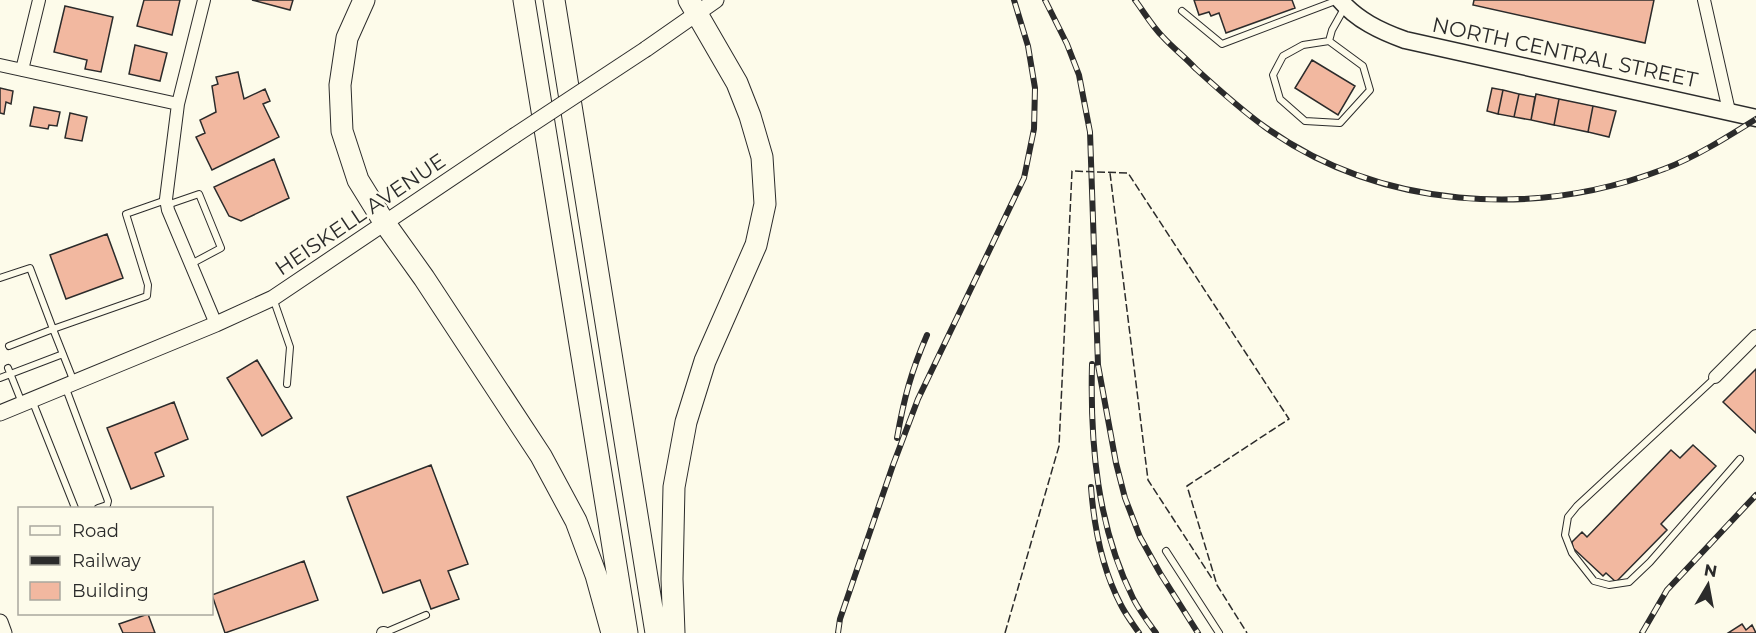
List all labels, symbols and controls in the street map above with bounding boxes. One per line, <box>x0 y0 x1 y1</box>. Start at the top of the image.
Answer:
street label: NORTH CENTRAL STREET <box>1430 12 1700 92</box>
street label: HEISKELL AVENUE <box>270 148 450 280</box>
legend <box>18 507 213 615</box>
text: Road <box>72 520 119 542</box>
text: Railway <box>72 550 141 572</box>
north arrow <box>1678 555 1738 615</box>
text: N <box>1702 560 1719 581</box>
text: Building <box>72 580 149 602</box>

